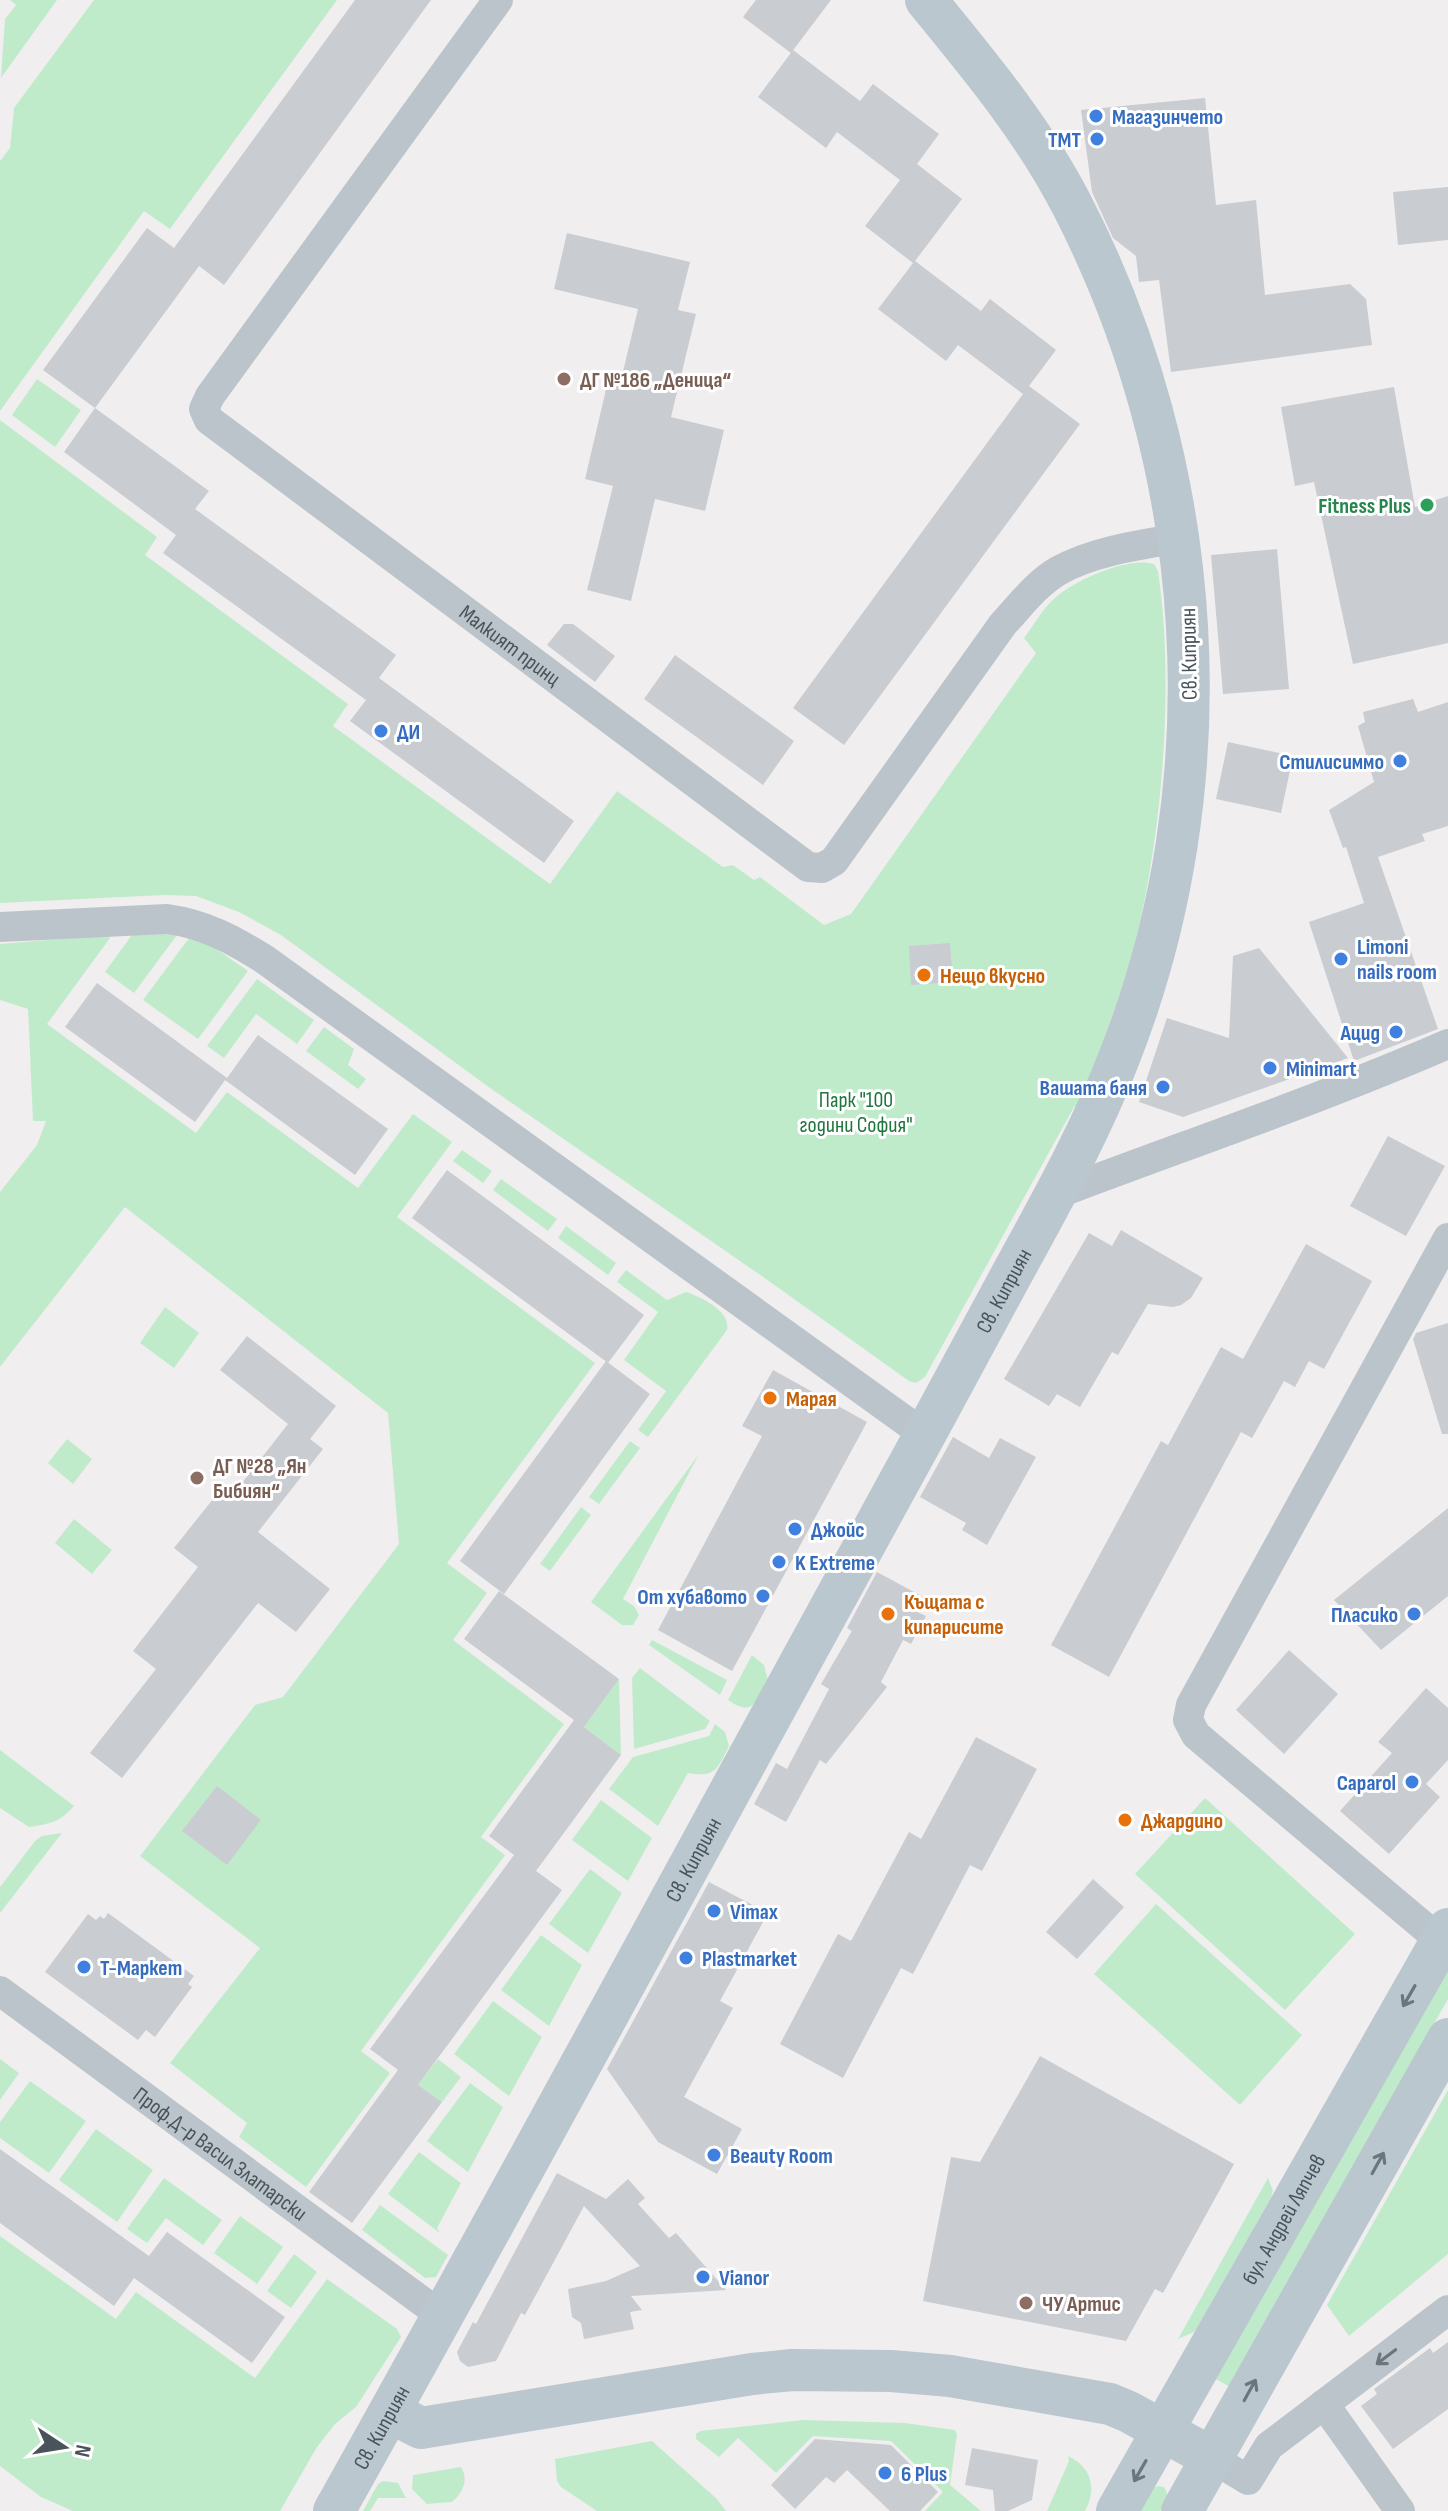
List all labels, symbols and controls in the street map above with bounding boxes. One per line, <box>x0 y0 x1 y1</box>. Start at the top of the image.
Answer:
place label: Магазинчето <box>1112 104 1223 131</box>
marker: Магазинчето <box>1087 107 1105 125</box>
place label: TMT <box>1048 127 1081 154</box>
marker: TMT <box>1088 130 1106 148</box>
place label: ДГ №186 „Деница“ <box>580 367 731 394</box>
marker: ДГ №186 „Деница“ <box>555 370 573 388</box>
place label: Fitness Plus <box>1318 493 1411 520</box>
marker: Fitness Plus <box>1418 496 1436 514</box>
street label: Малкият принц <box>453 600 565 693</box>
street label: Св. Киприян <box>1175 608 1204 700</box>
place label: ДИ <box>397 719 420 746</box>
marker: ДИ <box>372 722 390 740</box>
place label: Стилисиммо <box>1279 749 1384 776</box>
marker: Стилисиммо <box>1391 752 1409 770</box>
place label: Limoni nails room <box>1357 934 1437 986</box>
marker: Limoni nails room <box>1332 950 1350 968</box>
place label: Нещо вкусно <box>940 963 1045 990</box>
marker: Нещо вкусно <box>915 966 933 984</box>
place label: Ацид <box>1339 1020 1380 1047</box>
marker: Ацид <box>1387 1023 1405 1041</box>
place label: Minimart <box>1286 1056 1357 1083</box>
marker: Minimart <box>1261 1059 1279 1077</box>
place label: Вашата баня <box>1040 1075 1147 1102</box>
marker: Вашата баня <box>1154 1078 1172 1096</box>
park label: Парк "100 години София" <box>799 1087 913 1139</box>
street label: Св. Киприян <box>971 1244 1038 1338</box>
place label: Марая <box>786 1386 837 1413</box>
marker: Марая <box>761 1389 779 1407</box>
place label: ДГ №28 „Ян Бибиян“ <box>213 1453 306 1505</box>
marker: ДГ №28 „Ян Бибиян“ <box>188 1469 206 1487</box>
place label: Джойс <box>811 1517 865 1544</box>
marker: Джойс <box>786 1520 804 1538</box>
place label: K Extreme <box>795 1550 875 1577</box>
marker: K Extreme <box>770 1553 788 1571</box>
place label: От хубавото <box>637 1584 747 1611</box>
marker: От хубавото <box>754 1587 772 1605</box>
place label: Къщата с кипарисите <box>904 1589 1004 1641</box>
place label: Пласико <box>1331 1602 1398 1629</box>
marker: Къщата с кипарисите <box>879 1605 897 1623</box>
marker: Пласико <box>1405 1605 1423 1623</box>
place label: Caparol <box>1337 1770 1396 1797</box>
marker: Caparol <box>1403 1773 1421 1791</box>
place label: Джардино <box>1141 1808 1223 1835</box>
marker: Джардино <box>1116 1811 1134 1829</box>
street label: Св. Киприян <box>660 1813 728 1907</box>
place label: Vimax <box>730 1899 778 1926</box>
marker: Vimax <box>705 1902 723 1920</box>
place label: Plastmarket <box>702 1946 797 1973</box>
marker: Plastmarket <box>677 1949 695 1967</box>
place label: Т-Маркет <box>100 1955 182 1982</box>
marker: Т-Маркет <box>75 1958 93 1976</box>
one-way arrow <box>1401 1984 1417 2007</box>
street label: Проф.Д-р Васил Златарски <box>128 2082 312 2227</box>
place label: Beauty Room <box>730 2143 833 2170</box>
marker: Beauty Room <box>705 2146 723 2164</box>
street label: бул. Андрей Ляпчев <box>1237 2150 1332 2290</box>
one-way arrow <box>1371 2152 1386 2176</box>
place label: Vianor <box>719 2265 770 2292</box>
marker: Vianor <box>694 2268 712 2286</box>
place label: ЧУ Артис <box>1042 2291 1121 2318</box>
marker: ЧУ Артис <box>1017 2294 1035 2312</box>
one-way arrow <box>1376 2348 1397 2365</box>
one-way arrow <box>1242 2379 1258 2402</box>
street label: Св. Киприян <box>348 2381 416 2475</box>
north arrow <box>24 2407 104 2487</box>
text: N <box>68 2442 97 2459</box>
one-way arrow <box>1132 2459 1148 2482</box>
place label: 6 Plus <box>901 2461 947 2488</box>
marker: 6 Plus <box>876 2464 894 2482</box>

